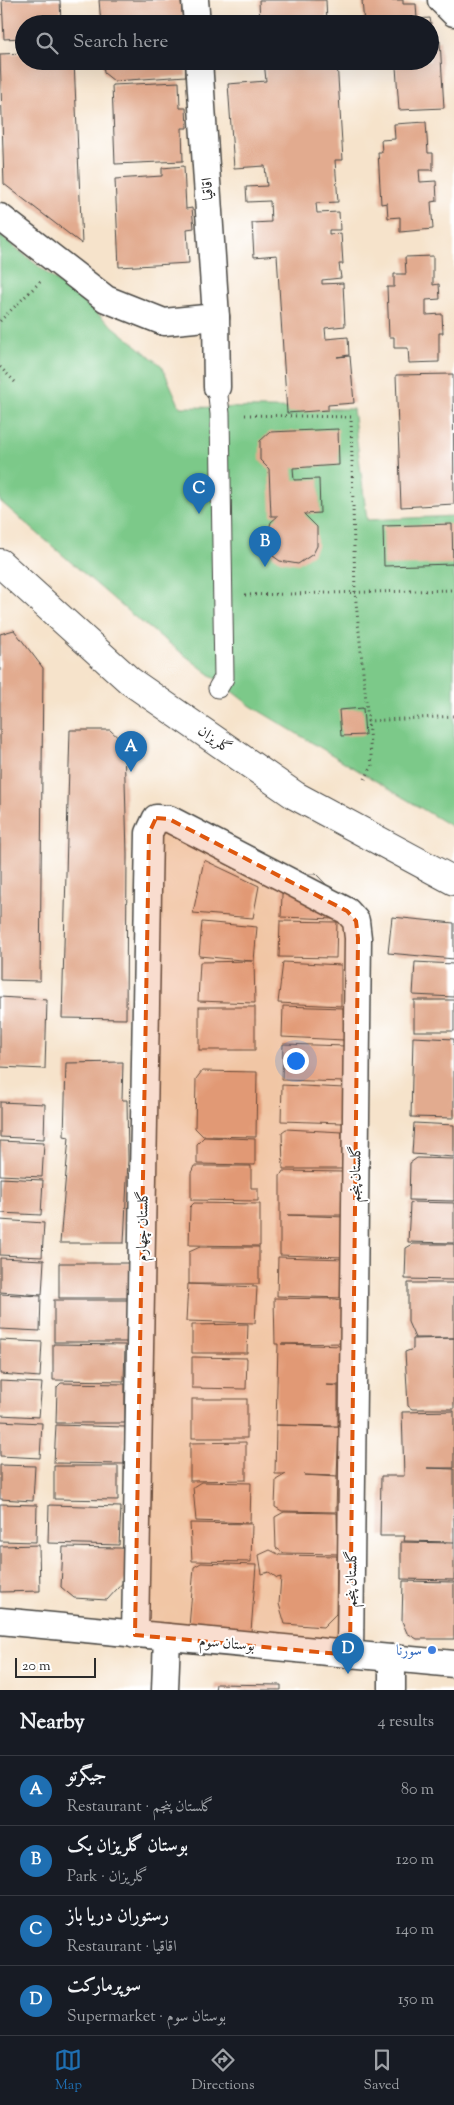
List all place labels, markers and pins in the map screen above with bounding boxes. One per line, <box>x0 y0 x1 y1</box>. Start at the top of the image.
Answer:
pin: C <box>183 473 215 514</box>
pin: B <box>249 526 281 567</box>
pin: A <box>115 731 147 772</box>
pin: D <box>332 1633 364 1674</box>
place label: سورنا <box>396 1641 422 1662</box>
marker: سورنا <box>426 1644 438 1656</box>

